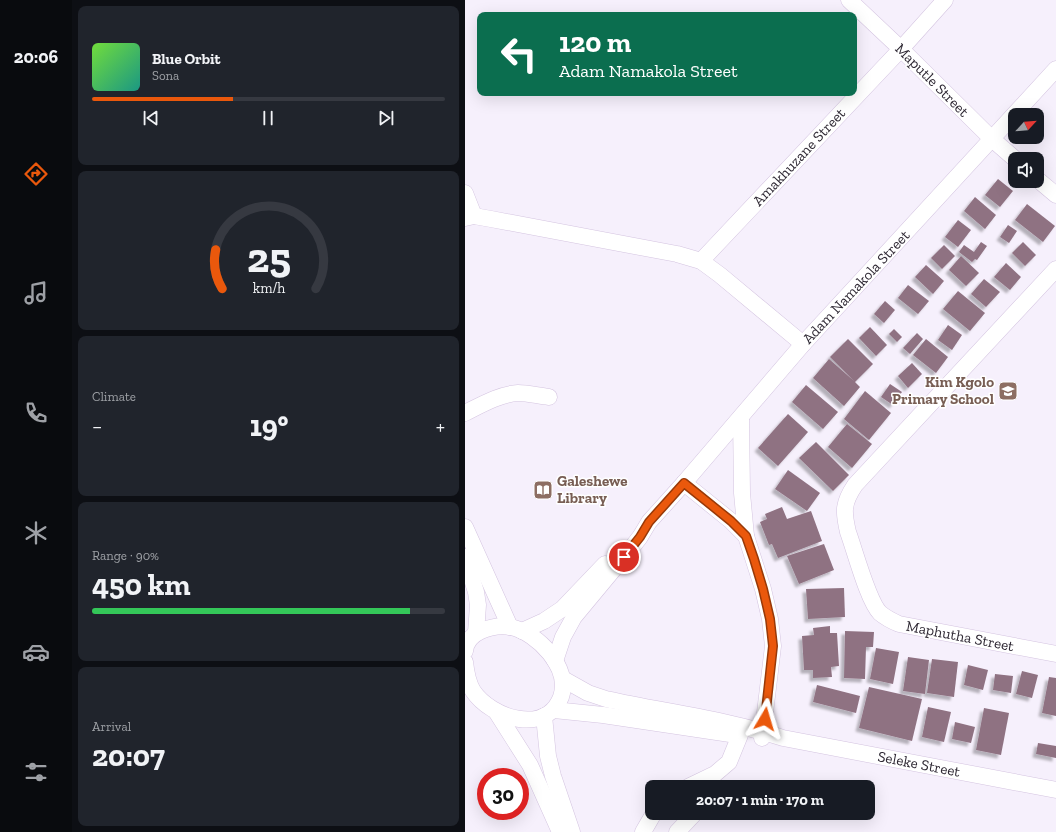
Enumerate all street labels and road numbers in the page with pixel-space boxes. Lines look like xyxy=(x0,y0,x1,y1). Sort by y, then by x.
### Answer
street label: Maputle Street xyxy=(892,40,973,121)
street label: Amakhuzane Street xyxy=(749,104,849,210)
street label: Adam Namakola Street xyxy=(799,226,914,348)
street label: Maphutha Street xyxy=(905,617,1016,655)
street label: Seleke Street xyxy=(876,747,962,781)

